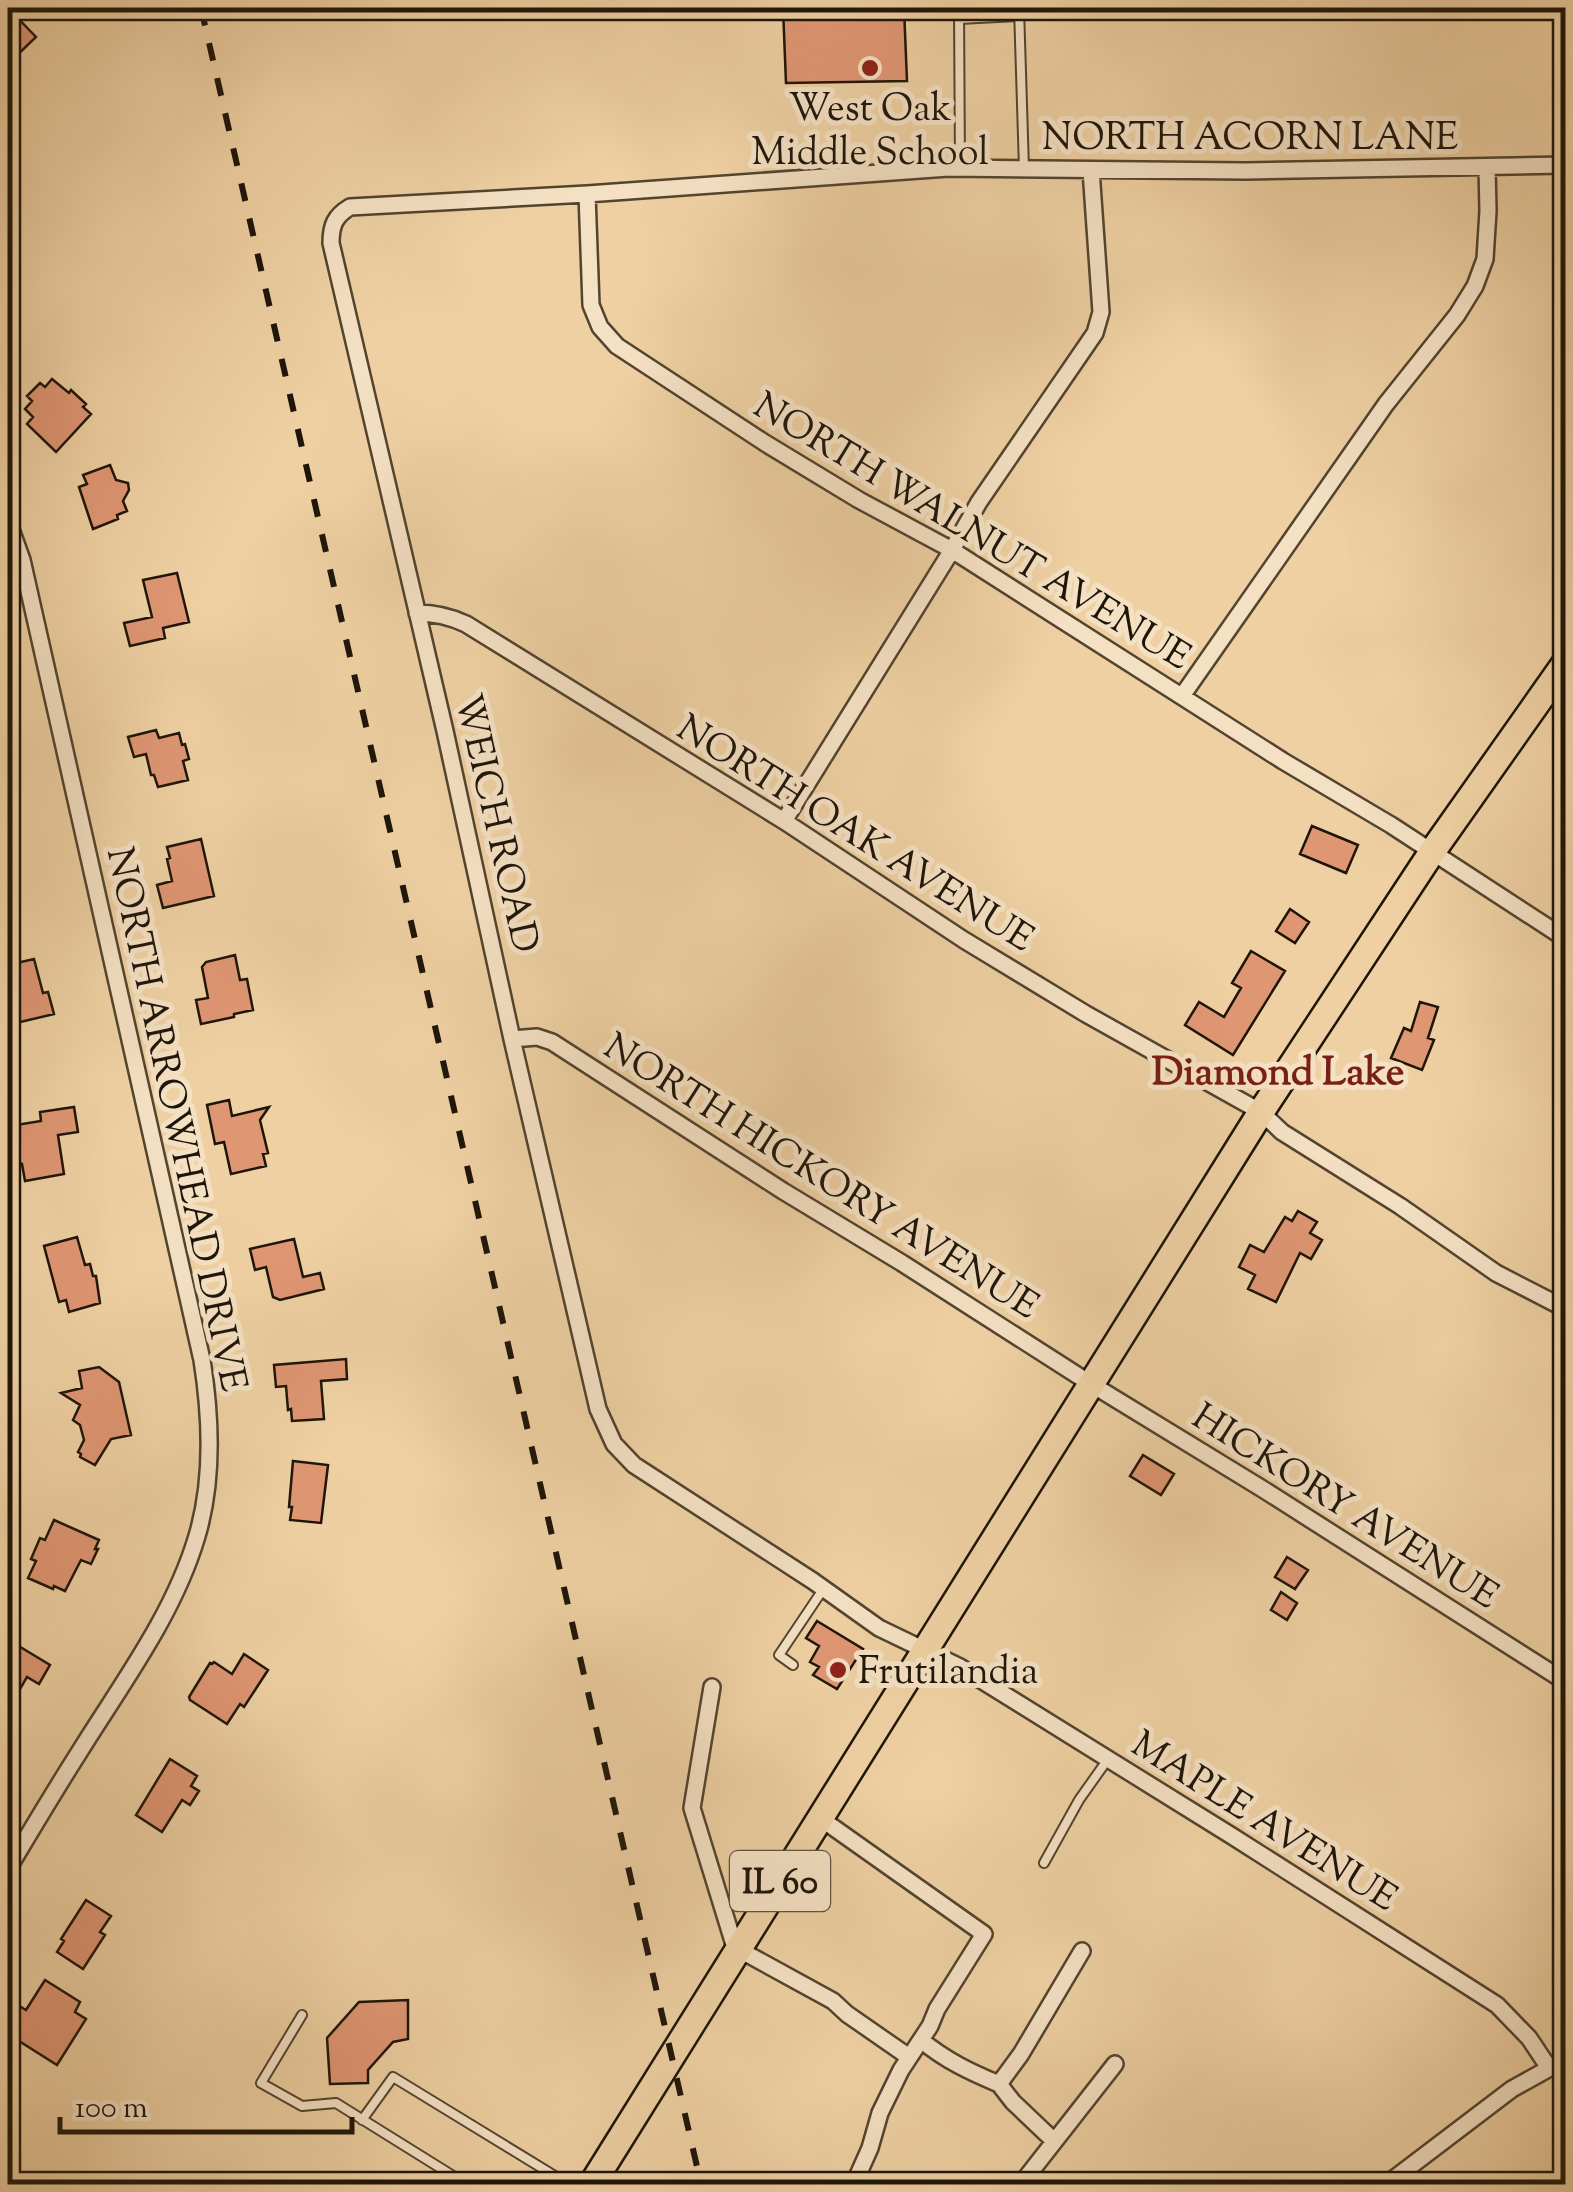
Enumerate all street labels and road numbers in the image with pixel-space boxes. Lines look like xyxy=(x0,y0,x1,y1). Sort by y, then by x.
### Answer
street label: NORTH ACORN LANE xyxy=(1042,113,1458,167)
street label: NORTH WALNUT AVENUE xyxy=(742,381,1200,686)
street label: WEICH ROAD xyxy=(438,689,550,959)
street label: NORTH OAK AVENUE xyxy=(665,703,1043,967)
street label: NORTH ARROWHEAD DRIVE xyxy=(90,843,258,1397)
street label: NORTH HICKORY AVENUE xyxy=(592,1022,1048,1335)
street label: HICKORY AVENUE xyxy=(1180,1392,1508,1625)
street label: MAPLE AVENUE xyxy=(1119,1720,1406,1927)
road number: IL 60 xyxy=(730,1851,830,1911)

